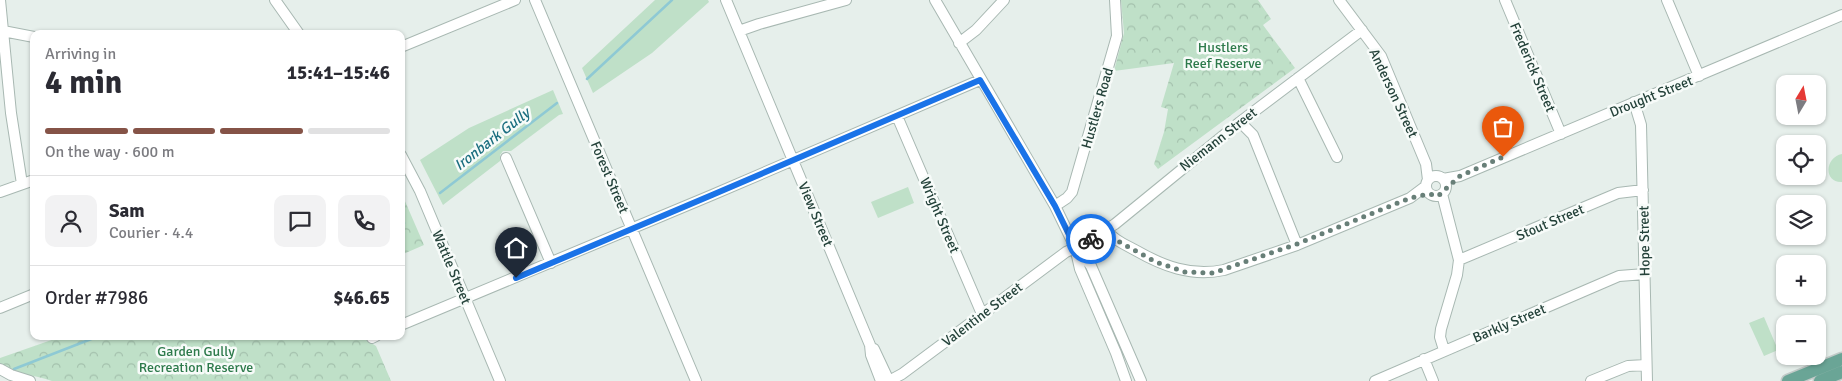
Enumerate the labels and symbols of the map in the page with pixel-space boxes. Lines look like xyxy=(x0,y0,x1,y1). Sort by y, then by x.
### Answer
street label: Frederick Street xyxy=(1506,20,1559,115)
park label: Hustlers Reef Reserve xyxy=(1184,39,1262,72)
street label: Anderson Street xyxy=(1365,46,1422,141)
street label: Hustlers Road xyxy=(1078,66,1117,151)
street label: Drought Street xyxy=(1607,72,1695,121)
north arrow xyxy=(1776,75,1826,125)
water label: Ironbark Gully xyxy=(451,103,535,174)
street label: Niemann Street xyxy=(1176,104,1260,175)
pin xyxy=(1482,106,1524,157)
street label: Forest Street xyxy=(587,139,632,216)
street label: Wright Street xyxy=(916,175,963,256)
street label: View Street xyxy=(794,179,837,249)
street label: Stout Street xyxy=(1514,201,1587,244)
street label: Hope Street xyxy=(1635,205,1654,276)
courier xyxy=(1066,214,1116,264)
pin xyxy=(495,227,537,278)
street label: Wattle Street xyxy=(428,228,475,307)
street label: Valentine Street xyxy=(939,279,1026,350)
street label: Barkly Street xyxy=(1470,300,1548,346)
park label: Garden Gully Recreation Reserve xyxy=(139,343,253,376)

